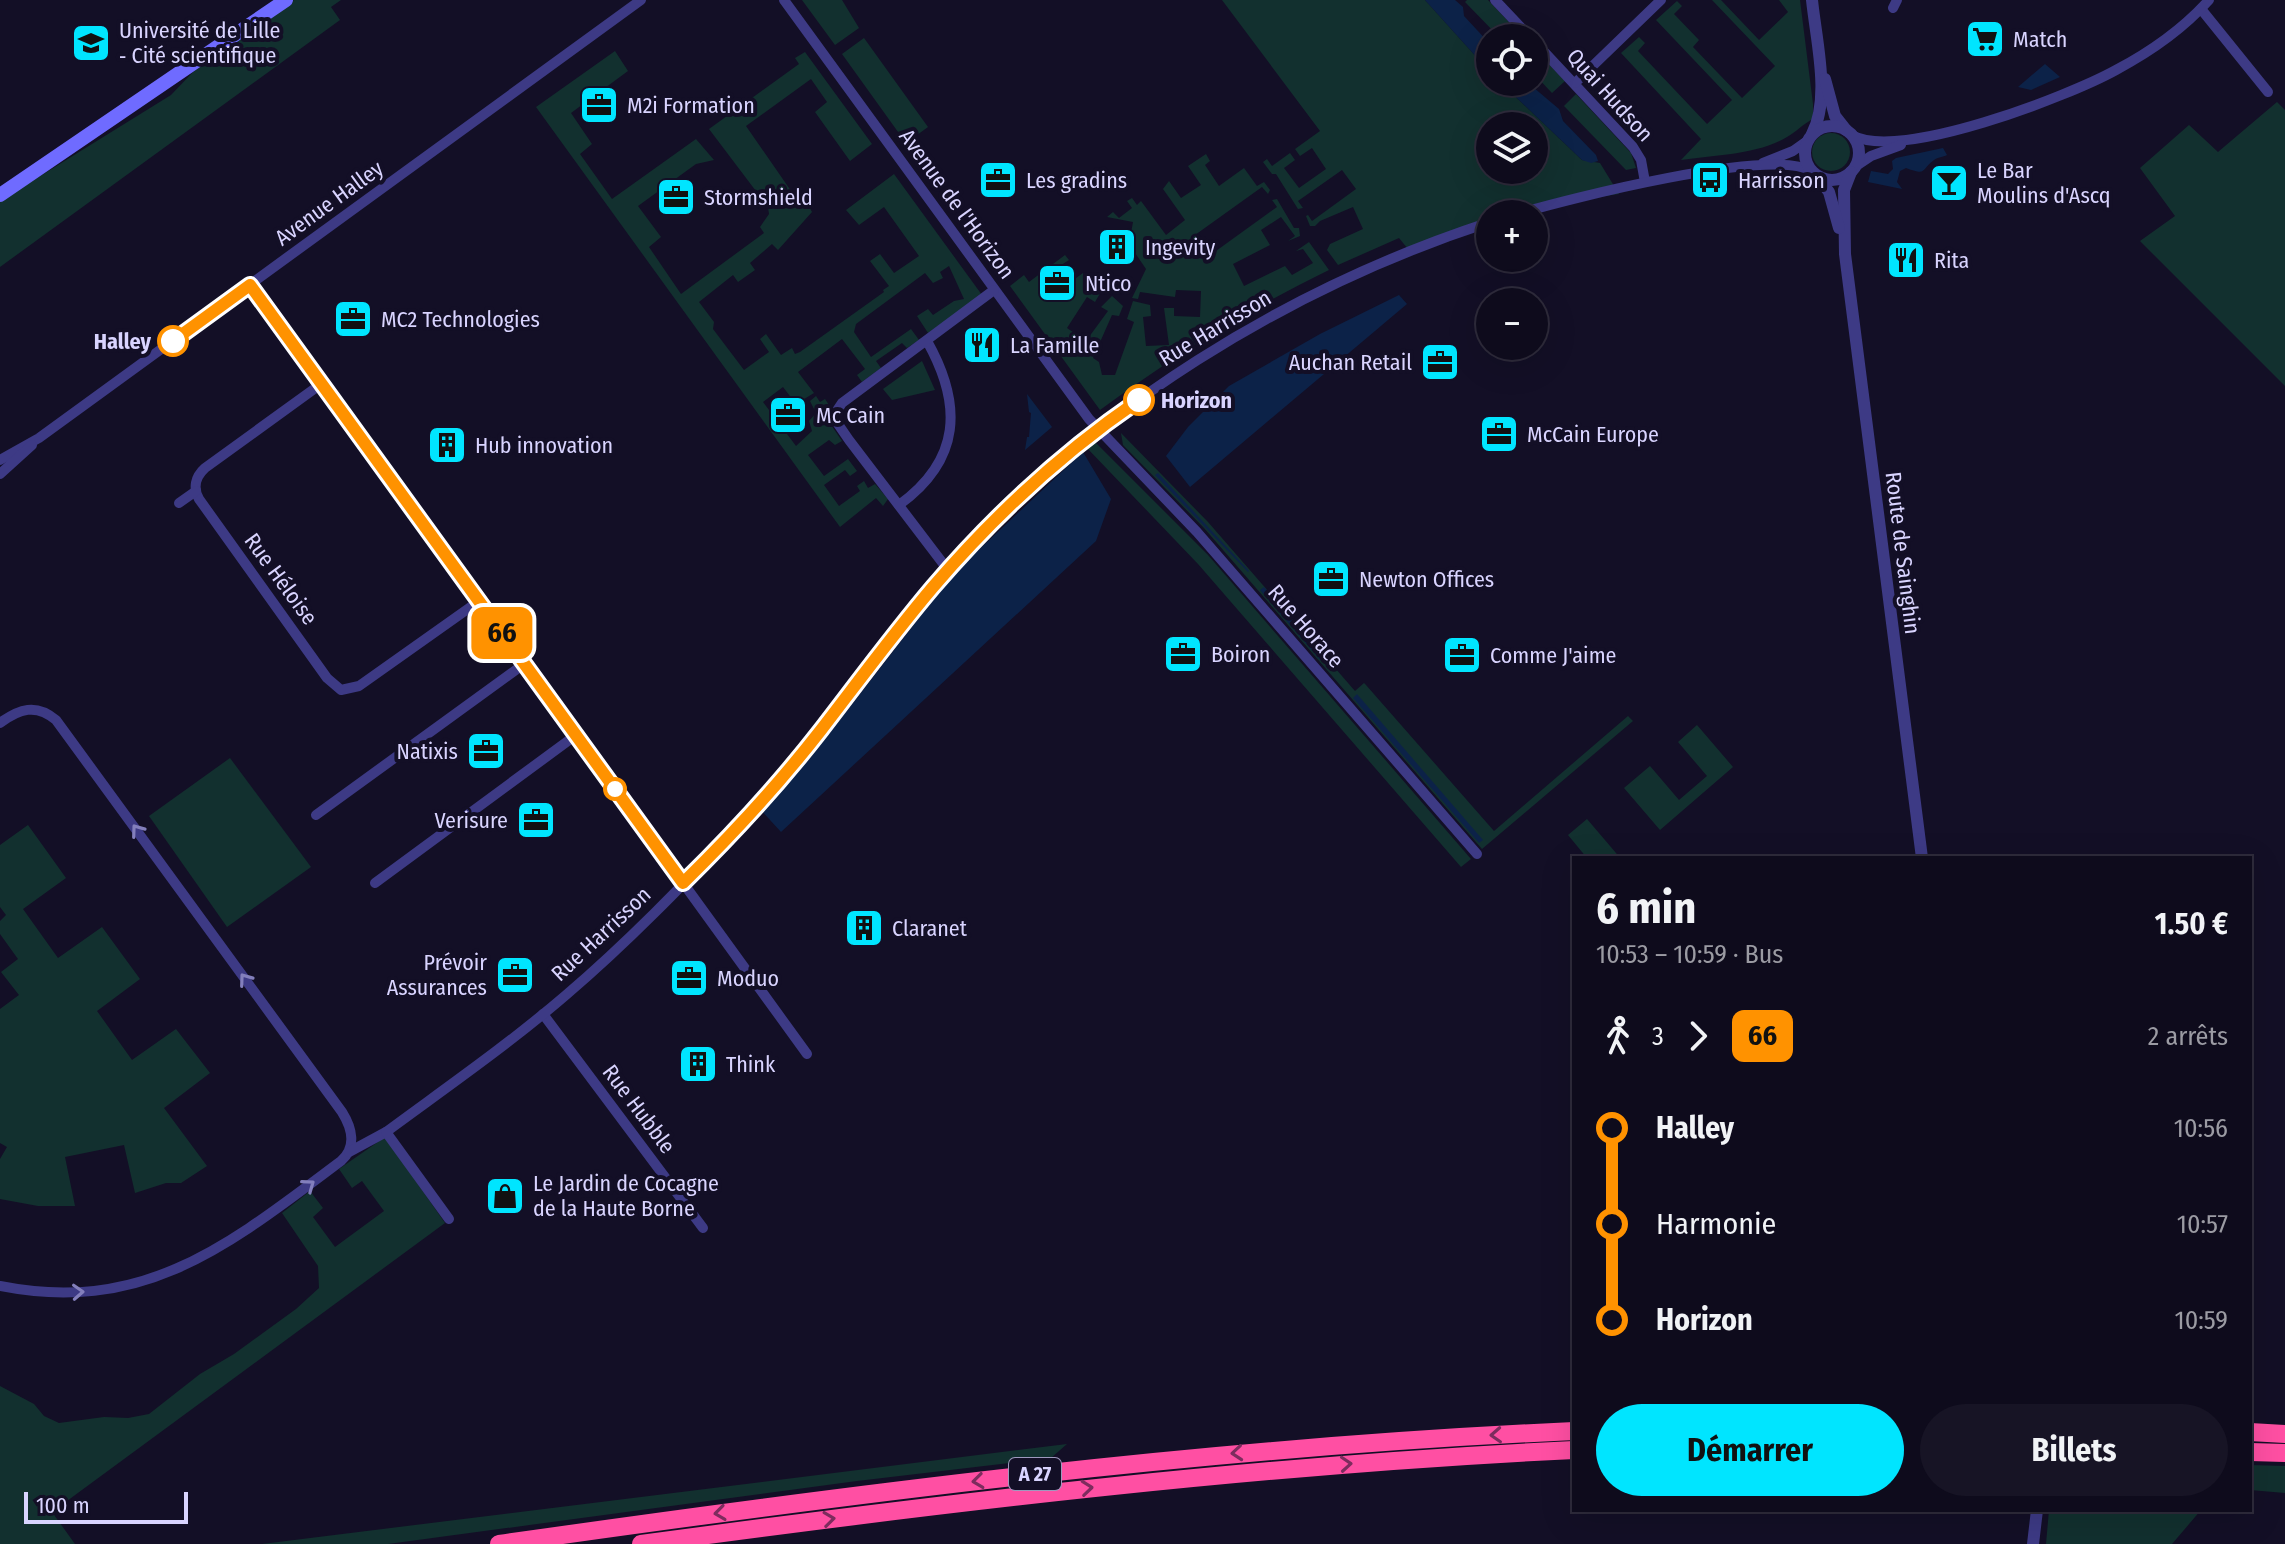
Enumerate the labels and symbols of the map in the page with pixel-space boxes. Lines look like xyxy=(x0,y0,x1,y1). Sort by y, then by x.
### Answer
place label: Université de Lille ‐ Cité scientifique xyxy=(119,17,280,69)
supermarket icon: Match xyxy=(1964,18,2006,60)
school or university icon: Université de Lille ‐ Cité scientifique xyxy=(70,22,112,64)
place label: Match xyxy=(2013,26,2067,53)
street label: Quai Hudson xyxy=(1561,43,1659,147)
office icon: M2i Formation xyxy=(578,84,620,126)
place label: M2i Formation xyxy=(627,92,755,119)
street label: Avenue de l'Horizon xyxy=(894,124,1020,284)
street label: Avenue Halley xyxy=(270,155,389,251)
place label: Le Bar Moulins d'Ascq xyxy=(1977,157,2111,209)
office icon: Les gradins xyxy=(977,159,1019,201)
bus stop icon: Harrisson xyxy=(1689,159,1731,201)
bar icon: Le Bar Moulins d'Ascq xyxy=(1928,162,1970,204)
place label: Les gradins xyxy=(1026,167,1127,194)
place label: Harrisson xyxy=(1738,167,1825,194)
office icon: Stormshield xyxy=(655,176,697,218)
place label: Stormshield xyxy=(704,184,813,211)
building icon: Ingevity xyxy=(1096,226,1138,268)
place label: Ingevity xyxy=(1145,234,1216,261)
restaurant icon: Rita xyxy=(1885,239,1927,281)
place label: Rita xyxy=(1934,247,1969,274)
office icon: Ntico xyxy=(1036,262,1078,304)
place label: Ntico xyxy=(1085,270,1132,297)
street label: Rue Harrisson xyxy=(1154,284,1276,372)
office icon: MC2 Technologies xyxy=(332,298,374,340)
place label: MC2 Technologies xyxy=(381,306,540,333)
restaurant icon: La Famille xyxy=(961,324,1003,366)
marker: Halley xyxy=(158,326,188,356)
place label: Halley xyxy=(94,328,152,355)
place label: La Famille xyxy=(1010,332,1099,359)
office icon: Auchan Retail xyxy=(1419,341,1461,383)
place label: Auchan Retail xyxy=(1289,349,1412,376)
marker: Horizon xyxy=(1124,385,1154,415)
place label: Horizon xyxy=(1161,387,1232,414)
office icon: Mc Cain xyxy=(767,394,809,436)
place label: Mc Cain xyxy=(816,402,885,429)
office icon: McCain Europe xyxy=(1478,413,1520,455)
place label: McCain Europe xyxy=(1527,421,1659,448)
building icon: Hub innovation xyxy=(426,424,468,466)
place label: Hub innovation xyxy=(475,432,613,459)
street label: Route de Sainghin xyxy=(1880,470,1926,636)
street label: Rue Héloise xyxy=(239,528,323,630)
office icon: Newton Offices xyxy=(1310,558,1352,600)
place label: Newton Offices xyxy=(1359,566,1494,593)
street label: Rue Horace xyxy=(1262,579,1350,673)
line badge: 66 xyxy=(466,607,538,659)
office icon: Boiron xyxy=(1162,633,1204,675)
office icon: Comme J'aime xyxy=(1441,634,1483,676)
place label: Boiron xyxy=(1211,641,1270,668)
place label: Comme J'aime xyxy=(1490,642,1616,669)
office icon: Natixis xyxy=(465,730,507,772)
place label: Natixis xyxy=(397,738,458,765)
unlabelled marker xyxy=(604,778,626,800)
office icon: Verisure xyxy=(515,799,557,841)
place label: Verisure xyxy=(434,807,508,834)
one-way arrow xyxy=(132,824,146,839)
street label: Rue Harrisson xyxy=(546,881,656,987)
building icon: Claranet xyxy=(843,907,885,949)
place label: Claranet xyxy=(892,915,968,942)
place label: Prévoir Assurances xyxy=(387,949,487,1001)
office icon: Prévoir Assurances xyxy=(494,954,536,996)
office icon: Moduo xyxy=(668,957,710,999)
place label: Moduo xyxy=(717,965,779,992)
one-way arrow xyxy=(240,973,254,987)
building icon: Think xyxy=(677,1043,719,1085)
place label: Think xyxy=(726,1051,776,1078)
street label: Rue Hubble xyxy=(597,1059,681,1159)
place label: Le Jardin de Cocagne de la Haute Borne xyxy=(533,1170,719,1222)
shop icon: Le Jardin de Cocagne de la Haute Borne xyxy=(484,1175,526,1217)
one-way arrow xyxy=(300,1180,314,1195)
one-way arrow xyxy=(72,1284,85,1301)
one-way arrow xyxy=(1489,1426,1502,1443)
one-way arrow xyxy=(1230,1445,1243,1462)
one-way arrow xyxy=(1340,1456,1353,1473)
road number: A 27 xyxy=(1009,1458,1061,1490)
one-way arrow xyxy=(971,1472,984,1489)
one-way arrow xyxy=(1081,1480,1094,1497)
scale bar xyxy=(24,1488,188,1524)
one-way arrow xyxy=(713,1504,727,1521)
one-way arrow xyxy=(822,1511,836,1528)

